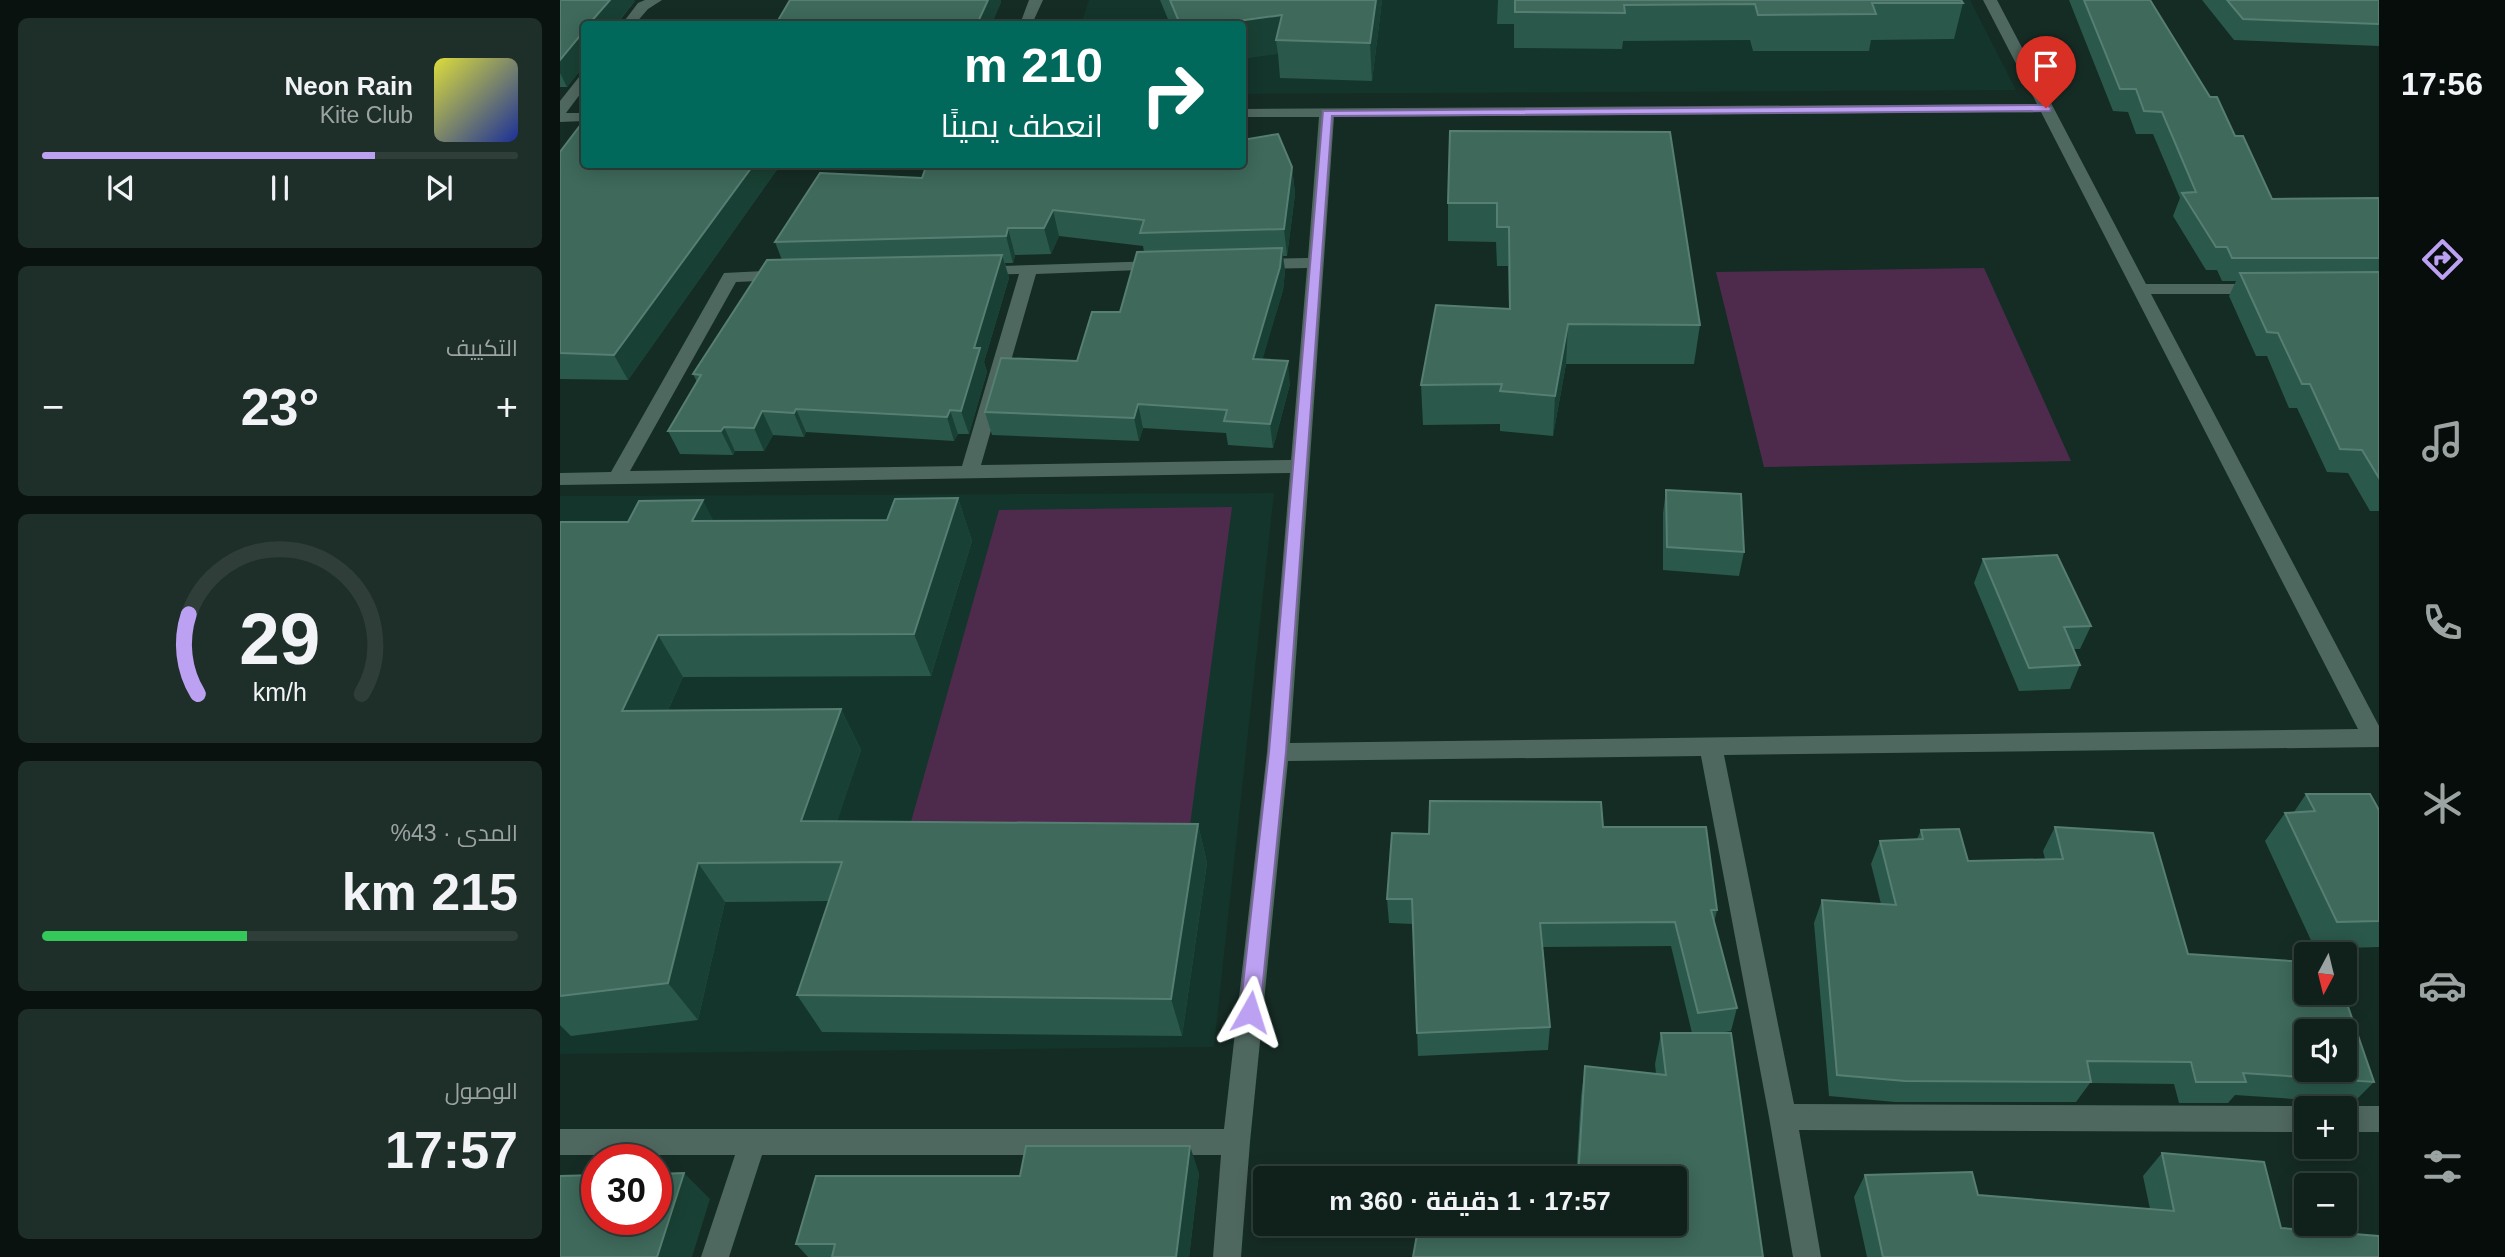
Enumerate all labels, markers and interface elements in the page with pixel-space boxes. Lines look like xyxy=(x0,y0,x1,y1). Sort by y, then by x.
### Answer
pin xyxy=(2016,36,2076,108)
text: 210 m xyxy=(964,38,1103,92)
icon: arrive xyxy=(2027,47,2065,85)
icon: right xyxy=(1127,49,1218,140)
text: 17:56 xyxy=(2401,66,2483,102)
text: Neon Rain xyxy=(284,71,413,101)
text: Kite Club xyxy=(320,102,413,128)
text: انعطف يمينًا xyxy=(940,108,1103,144)
icon: previous xyxy=(102,169,140,207)
icon: pause xyxy=(261,169,299,207)
icon: next xyxy=(420,169,458,207)
icon: directions xyxy=(2418,235,2467,284)
text: التكييف xyxy=(446,335,518,361)
text: 23° xyxy=(241,378,319,436)
text: − xyxy=(42,386,64,428)
text: + xyxy=(496,386,518,428)
icon: music xyxy=(2418,417,2467,466)
icon: phone xyxy=(2418,598,2467,647)
text: 29 xyxy=(240,599,320,680)
text: km/h xyxy=(253,678,307,706)
icon: climate xyxy=(2418,779,2467,828)
text: المدى · 43% xyxy=(391,820,518,846)
text: 215 km xyxy=(342,863,518,921)
north arrow xyxy=(2294,942,2357,1004)
map controls xyxy=(2294,942,2357,1236)
icon: car xyxy=(2418,961,2467,1010)
position arrow xyxy=(1213,975,1287,1049)
button: sound xyxy=(2294,1019,2357,1082)
text: الوصول xyxy=(445,1078,518,1104)
button: + xyxy=(2294,1096,2357,1159)
text: 17:57 xyxy=(385,1121,518,1179)
icon: filters xyxy=(2418,1142,2467,1191)
speed limit sign: 30 xyxy=(581,1144,672,1235)
button: − xyxy=(2294,1173,2357,1236)
text: 17:57 · 1 دقيقة · 360 m xyxy=(1329,1186,1611,1216)

